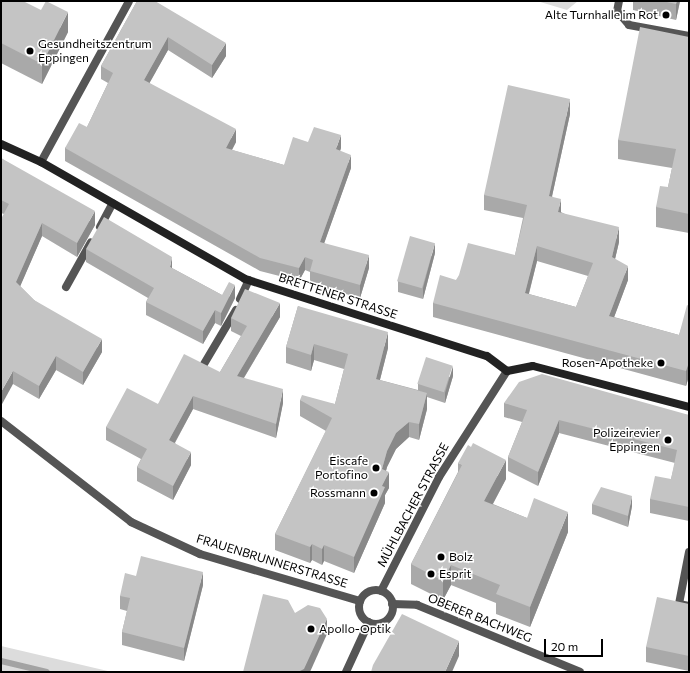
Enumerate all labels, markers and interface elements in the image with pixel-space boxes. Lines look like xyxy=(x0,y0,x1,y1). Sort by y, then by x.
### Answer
place label: Alte Turnhalle im Rot xyxy=(545,8,658,22)
marker: Alte Turnhalle im Rot xyxy=(661,10,671,20)
place label: Gesundheitszentrum Eppingen xyxy=(38,37,152,65)
marker: Gesundheitszentrum Eppingen xyxy=(25,46,35,56)
street label: BRETTENER STRASSE xyxy=(277,270,399,322)
place label: Rosen-Apotheke xyxy=(562,356,653,370)
marker: Rosen-Apotheke xyxy=(656,358,666,368)
place label: Polizeirevier Eppingen xyxy=(593,426,660,454)
marker: Polizeirevier Eppingen xyxy=(663,435,673,445)
street label: MÜHLBACHER STRASSE xyxy=(374,441,452,569)
place label: Eiscafe Portofino xyxy=(315,454,368,482)
marker: Eiscafe Portofino xyxy=(371,463,381,473)
place label: Rossmann xyxy=(310,486,366,500)
marker: Rossmann xyxy=(369,488,379,498)
street label: FRAUENBRUNNERSTRASSE xyxy=(195,531,349,591)
place label: Bolz xyxy=(449,550,473,564)
marker: Bolz xyxy=(436,552,446,562)
place label: Esprit xyxy=(439,567,471,581)
marker: Esprit xyxy=(426,569,436,579)
street label: OBERER BACHWEG xyxy=(426,591,534,645)
place label: Apollo-Optik xyxy=(319,622,391,636)
marker: Apollo-Optik xyxy=(306,624,316,634)
scale bar xyxy=(546,631,605,657)
text: 20 m xyxy=(551,639,578,653)

